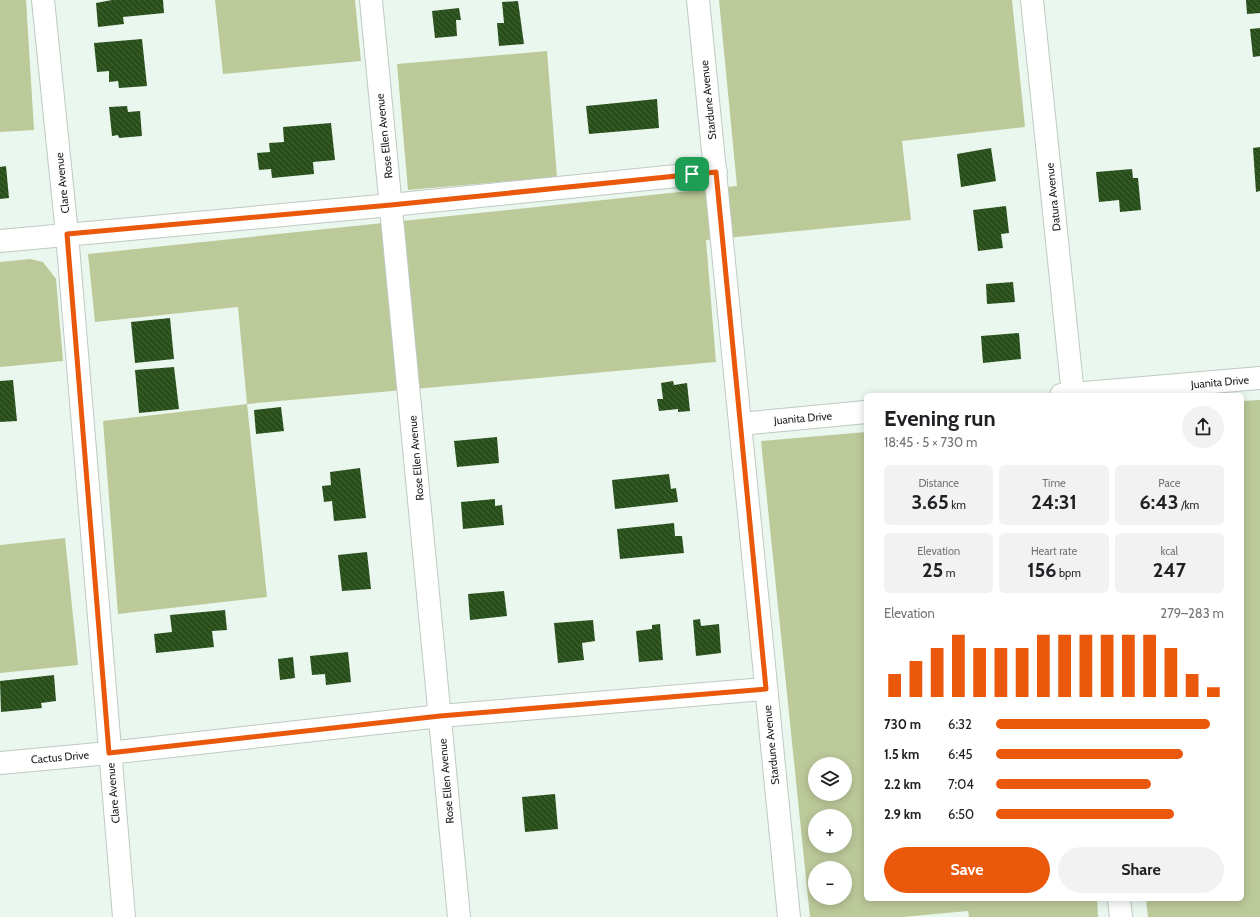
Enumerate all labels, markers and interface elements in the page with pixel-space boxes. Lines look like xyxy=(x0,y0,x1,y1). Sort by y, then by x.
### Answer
street label: Stardune Avenue xyxy=(697,59,719,140)
street label: Rose Ellen Avenue xyxy=(373,92,395,179)
street label: Clare Avenue xyxy=(52,152,72,214)
pin xyxy=(675,157,709,191)
street label: Datura Avenue xyxy=(1042,162,1064,232)
icon: arrive xyxy=(681,163,703,185)
street label: Juanita Drive xyxy=(1189,372,1250,392)
text: Evening run xyxy=(884,405,996,432)
button: share xyxy=(1182,406,1224,448)
street label: Juanita Drive xyxy=(772,408,833,428)
street label: Rose Ellen Avenue xyxy=(405,414,427,501)
text: 18:45 · 5 × 730 m xyxy=(884,434,977,450)
text: Distance xyxy=(918,476,959,490)
text: Time xyxy=(1042,476,1066,490)
text: Pace xyxy=(1158,476,1180,490)
text: 3.65 xyxy=(912,490,949,514)
text: 24:31 xyxy=(1031,490,1077,514)
text: 6:43 xyxy=(1140,490,1178,514)
text: km xyxy=(949,498,966,512)
text: /km xyxy=(1178,498,1199,512)
text: Elevation xyxy=(917,544,960,558)
text: Heart rate xyxy=(1031,544,1077,558)
text: kcal xyxy=(1161,544,1178,558)
text: 25 xyxy=(922,558,943,582)
text: 156 xyxy=(1027,558,1057,582)
text: 247 xyxy=(1153,558,1186,582)
text: m xyxy=(943,566,955,580)
text: bpm xyxy=(1057,566,1081,580)
text: Elevation xyxy=(884,605,935,621)
text: 279–283 m xyxy=(1160,605,1224,621)
street label: Stardune Avenue xyxy=(760,704,782,785)
text: 730 m xyxy=(884,716,921,732)
text: 6:32 xyxy=(948,716,972,732)
street label: Rose Ellen Avenue xyxy=(435,737,457,824)
text: 1.5 km xyxy=(884,746,919,762)
text: 6:45 xyxy=(948,746,973,762)
street label: Cactus Drive xyxy=(30,747,90,767)
map controls xyxy=(808,757,852,905)
button: layers xyxy=(808,757,852,801)
street label: Clare Avenue xyxy=(103,762,123,824)
text: 2.2 km xyxy=(884,776,921,792)
text: 7:04 xyxy=(948,776,974,792)
text: 2.9 km xyxy=(884,806,921,822)
text: 6:50 xyxy=(948,806,974,822)
button: + xyxy=(808,809,852,853)
button: Save xyxy=(884,847,1050,893)
button: Share xyxy=(1058,847,1224,893)
button: − xyxy=(808,861,852,905)

